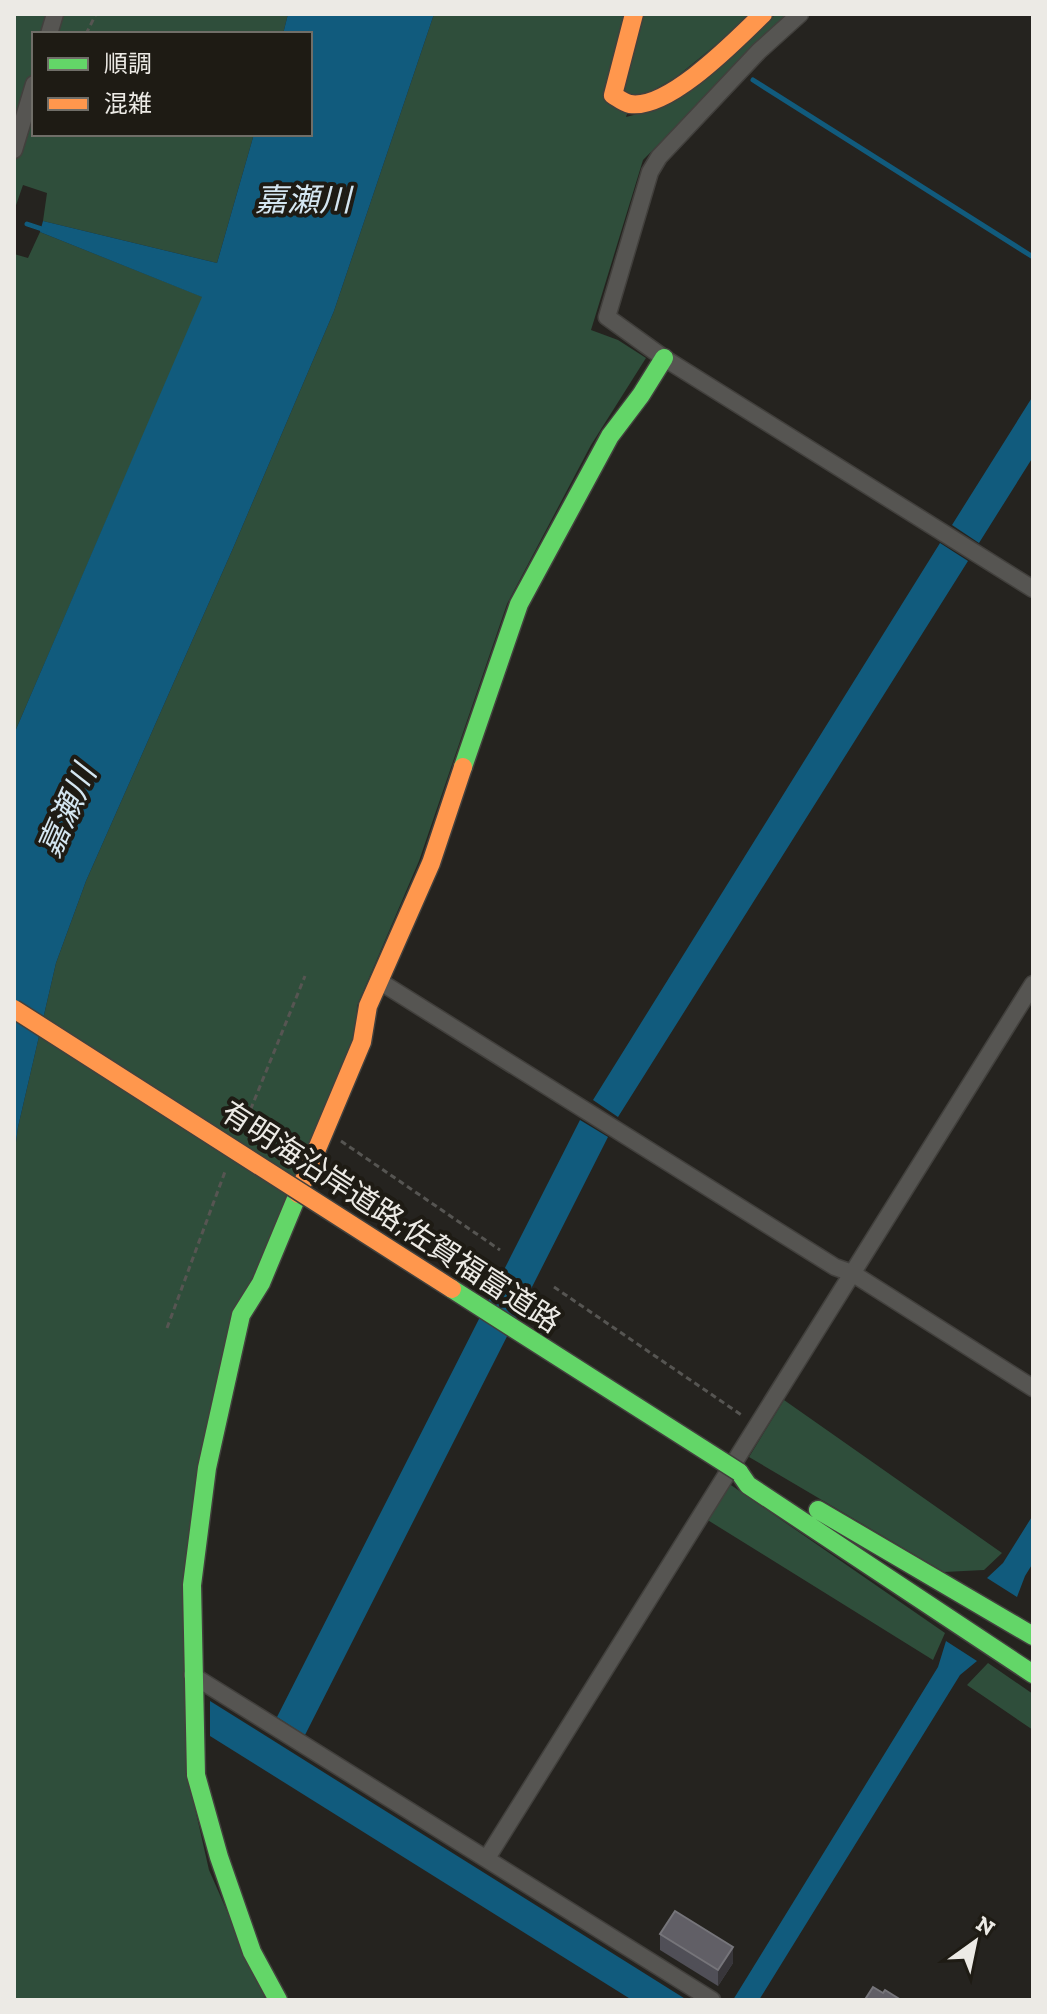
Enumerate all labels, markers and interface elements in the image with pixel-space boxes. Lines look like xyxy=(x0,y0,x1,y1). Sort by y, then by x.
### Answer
legend xyxy=(32,32,312,136)
text: 順調 xyxy=(104,49,152,78)
text: 混雑 xyxy=(104,89,152,118)
water label: 嘉瀬川 xyxy=(255,181,354,219)
water label: 嘉瀬川 xyxy=(30,757,105,863)
street label: 有明海沿岸道路;佐賀福富道路 xyxy=(215,1094,567,1340)
north arrow xyxy=(935,1902,1015,1982)
text: N xyxy=(971,1910,1000,1942)

